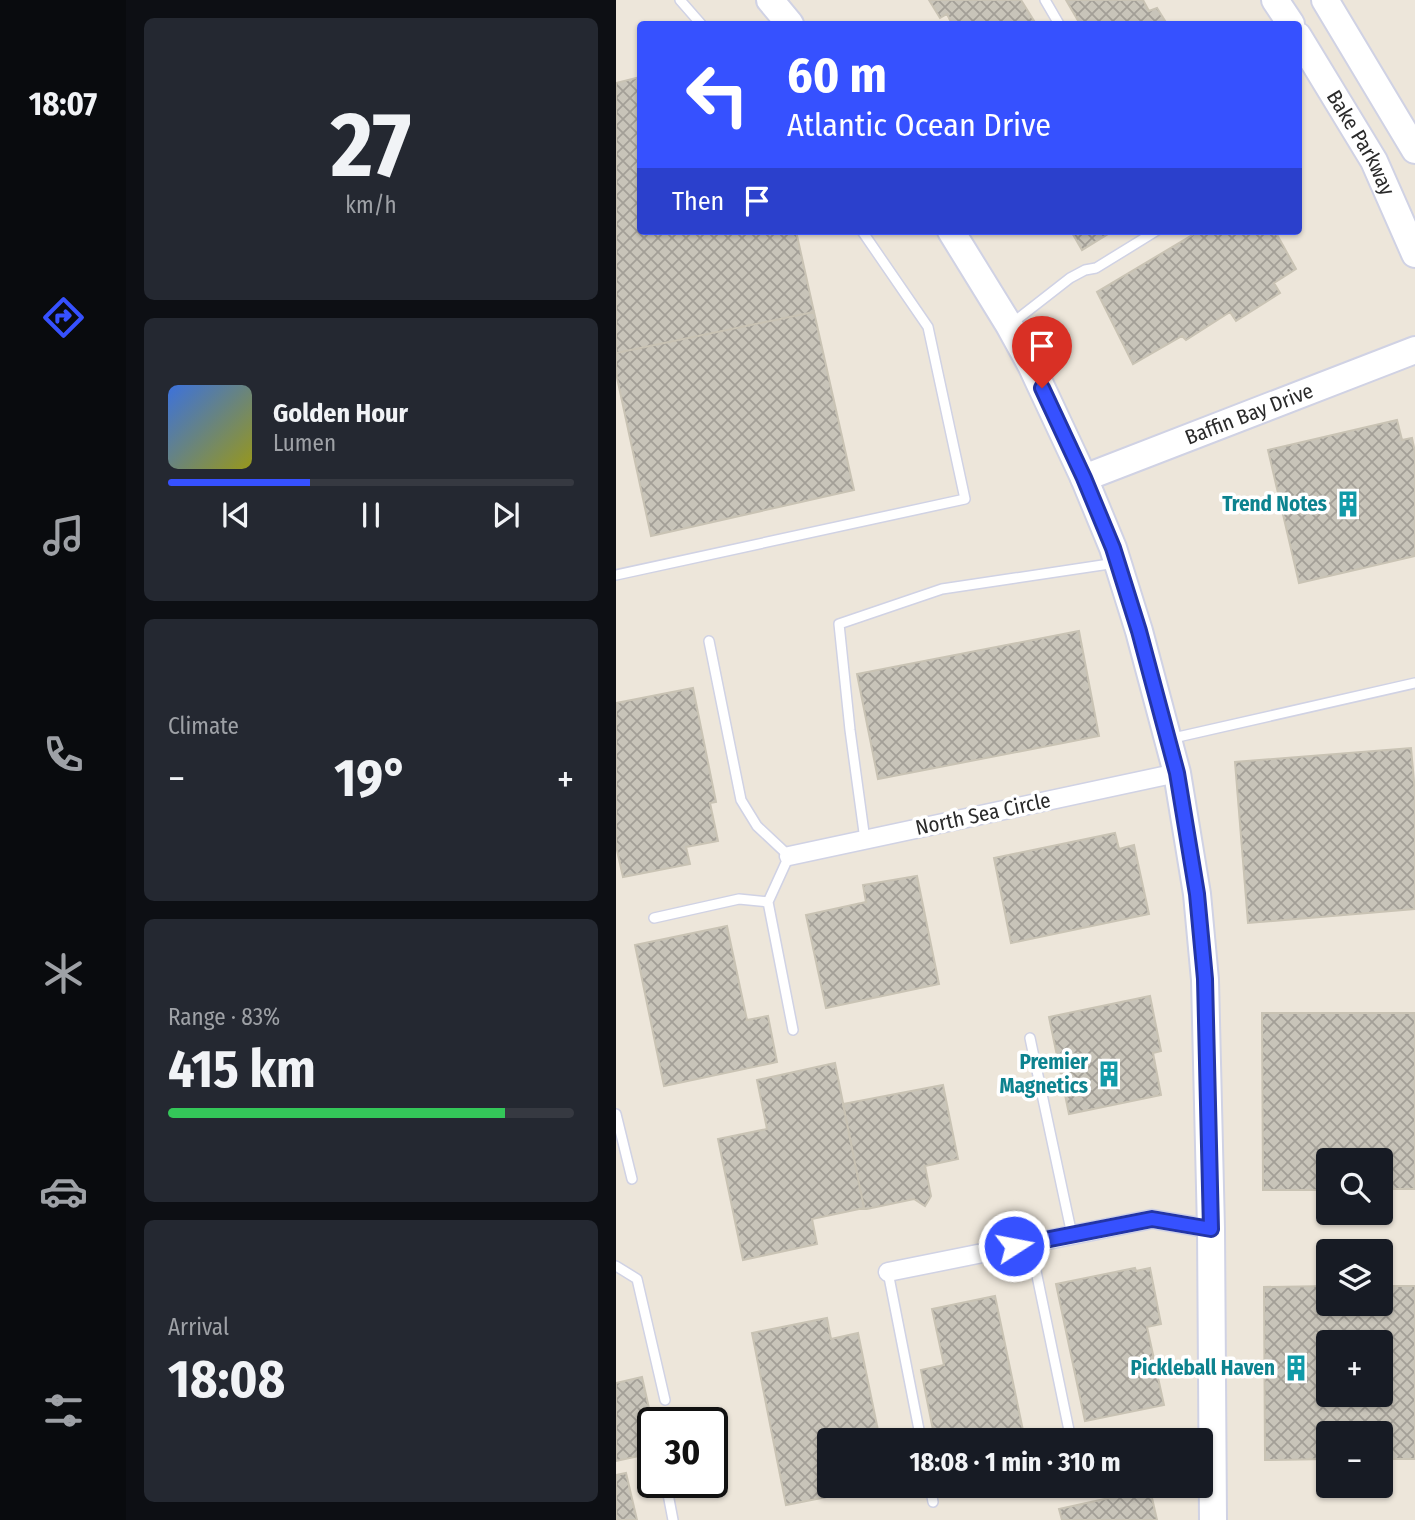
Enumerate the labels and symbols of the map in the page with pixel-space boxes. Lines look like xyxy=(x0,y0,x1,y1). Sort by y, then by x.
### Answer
street label: Bake Parkway xyxy=(1321,85,1401,200)
pin xyxy=(1012,316,1072,388)
street label: Baffin Bay Drive xyxy=(1181,378,1317,451)
building icon: Trend Notes xyxy=(1333,489,1363,519)
place label: Trend Notes xyxy=(1222,491,1327,517)
street label: North Sea Circle xyxy=(913,787,1053,841)
place label: Premier Magnetics xyxy=(999,1049,1088,1099)
building icon: Premier Magnetics xyxy=(1094,1059,1124,1089)
position arrow xyxy=(977,1209,1051,1283)
building icon: Pickleball Haven xyxy=(1281,1353,1311,1383)
place label: Pickleball Haven xyxy=(1131,1355,1275,1381)
speed limit sign: 30 xyxy=(637,1407,728,1498)

